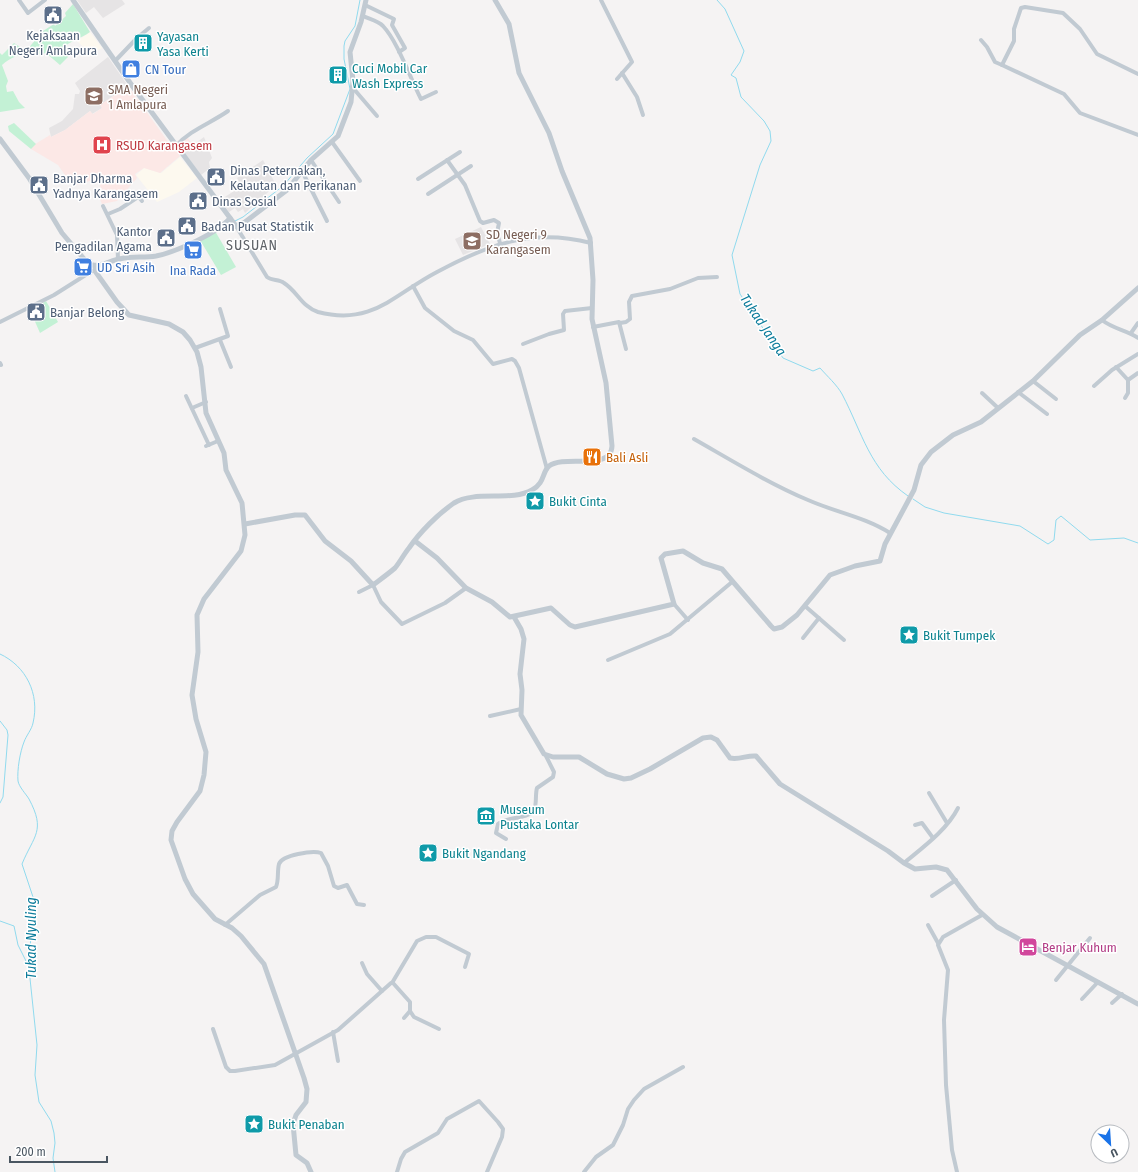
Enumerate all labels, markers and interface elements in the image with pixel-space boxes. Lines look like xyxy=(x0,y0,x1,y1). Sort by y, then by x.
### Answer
public building icon: Kejaksaan Negeri Amlapura xyxy=(42,4,64,26)
place label: Kejaksaan Negeri Amlapura xyxy=(9,28,97,58)
place label: Yayasan Yasa Kerti xyxy=(157,29,209,59)
building icon: Yayasan Yasa Kerti xyxy=(132,32,154,54)
shop icon: CN Tour xyxy=(120,58,142,80)
place label: Cuci Mobil Car Wash Express xyxy=(352,61,428,91)
place label: CN Tour xyxy=(145,62,186,77)
building icon: Cuci Mobil Car Wash Express xyxy=(327,64,349,86)
place label: SMA Negeri 1 Amlapura xyxy=(108,82,168,112)
school or university icon: SMA Negeri 1 Amlapura xyxy=(83,85,105,107)
hospital icon: RSUD Karangasem xyxy=(91,134,113,156)
place label: RSUD Karangasem xyxy=(116,138,212,153)
place label: Dinas Peternakan, Kelautan dan Perikanan xyxy=(230,163,356,193)
public building icon: Dinas Peternakan, Kelautan dan Perikanan xyxy=(205,166,227,188)
place label: Banjar Dharma Yadnya Karangasem xyxy=(53,171,158,201)
public building icon: Banjar Dharma Yadnya Karangasem xyxy=(28,174,50,196)
public building icon: Dinas Sosial xyxy=(187,190,209,212)
place label: Dinas Sosial xyxy=(212,194,277,209)
public building icon: Badan Pusat Statistik xyxy=(176,215,198,237)
place label: Badan Pusat Statistik xyxy=(201,219,315,234)
place label: Kantor Pengadilan Agama xyxy=(55,224,152,254)
public building icon: Kantor Pengadilan Agama xyxy=(155,227,177,249)
place label: SD Negeri 9 Karangasem xyxy=(486,227,551,257)
school or university icon: SD Negeri 9 Karangasem xyxy=(461,230,483,252)
district label: SUSUAN xyxy=(226,237,278,254)
supermarket icon: Ina Rada xyxy=(182,239,204,261)
supermarket icon: UD Sri Asih xyxy=(72,256,94,278)
place label: UD Sri Asih xyxy=(97,260,155,275)
place label: Ina Rada xyxy=(170,263,216,278)
water label: Tukad Janga xyxy=(736,291,790,359)
public building icon: Banjar Belong xyxy=(25,301,47,323)
place label: Banjar Belong xyxy=(50,305,125,320)
restaurant icon: Bali Asli xyxy=(581,446,603,468)
place label: Bali Asli xyxy=(606,450,648,465)
place icon: Bukit Cinta xyxy=(524,490,546,512)
place label: Bukit Cinta xyxy=(549,494,607,509)
place icon: Bukit Tumpek xyxy=(898,624,920,646)
place label: Bukit Tumpek xyxy=(923,628,996,643)
place label: Museum Pustaka Lontar xyxy=(500,802,579,832)
museum icon: Museum Pustaka Lontar xyxy=(475,805,497,827)
place icon: Bukit Ngandang xyxy=(417,842,439,864)
place label: Bukit Ngandang xyxy=(442,846,527,861)
water label: Tukad Nyuling xyxy=(23,897,40,979)
hotel icon: Benjar Kuhum xyxy=(1017,936,1039,958)
place label: Benjar Kuhum xyxy=(1042,940,1117,955)
place icon: Bukit Penaban xyxy=(243,1113,265,1135)
place label: Bukit Penaban xyxy=(268,1117,345,1132)
north arrow xyxy=(1090,1124,1130,1164)
scale bar xyxy=(10,1138,107,1164)
text: 200 m xyxy=(16,1145,46,1159)
text: U xyxy=(1108,1145,1120,1160)

